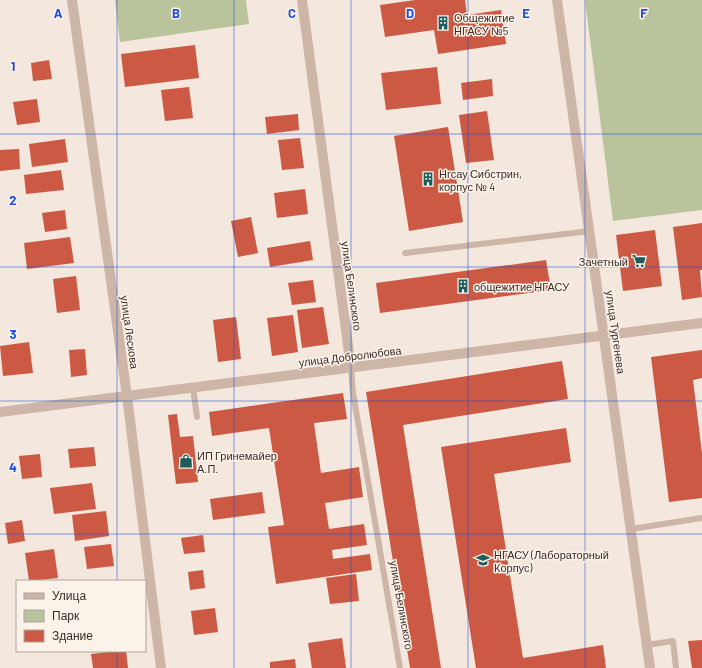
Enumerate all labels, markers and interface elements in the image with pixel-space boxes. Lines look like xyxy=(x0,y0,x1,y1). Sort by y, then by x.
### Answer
text: A xyxy=(54,5,63,21)
text: B xyxy=(172,5,180,21)
text: C xyxy=(288,5,296,21)
text: D xyxy=(406,5,414,21)
text: E xyxy=(522,5,530,21)
text: F xyxy=(640,5,648,21)
place label: Общежитие НГАСУ №5 xyxy=(454,11,515,37)
building icon: Общежитие НГАСУ №5 xyxy=(435,15,451,31)
text: 1 xyxy=(11,58,15,74)
place label: Нгсау Сибстрин, корпус № 4 xyxy=(439,167,522,193)
building icon: Нгсау Сибстрин, корпус № 4 xyxy=(420,171,436,187)
text: 2 xyxy=(9,192,17,208)
street label: улица Белинского xyxy=(339,240,365,332)
supermarket icon: Зачетный xyxy=(631,253,647,269)
place label: Зачетный xyxy=(579,255,628,268)
building icon: общежитие НГАСУ xyxy=(455,278,471,294)
place label: общежитие НГАСУ xyxy=(474,280,570,293)
street label: улица Тургенева xyxy=(604,290,628,375)
street label: улица Лескова xyxy=(118,294,142,370)
text: 3 xyxy=(9,326,17,342)
street label: улица Добролюбова xyxy=(298,343,403,369)
place label: ИП Гринемайер А.П. xyxy=(197,449,277,475)
shop icon: ИП Гринемайер А.П. xyxy=(178,453,194,469)
text: 4 xyxy=(9,459,17,475)
place label: НГАСУ (Лабораторный Корпус) xyxy=(494,548,609,574)
school or university icon: НГАСУ (Лабораторный Корпус) xyxy=(475,552,491,568)
street label: улица Белинского xyxy=(388,559,416,651)
legend xyxy=(16,580,146,652)
text: Улица xyxy=(52,588,86,603)
text: Парк xyxy=(52,608,80,623)
text: Здание xyxy=(52,628,93,643)

